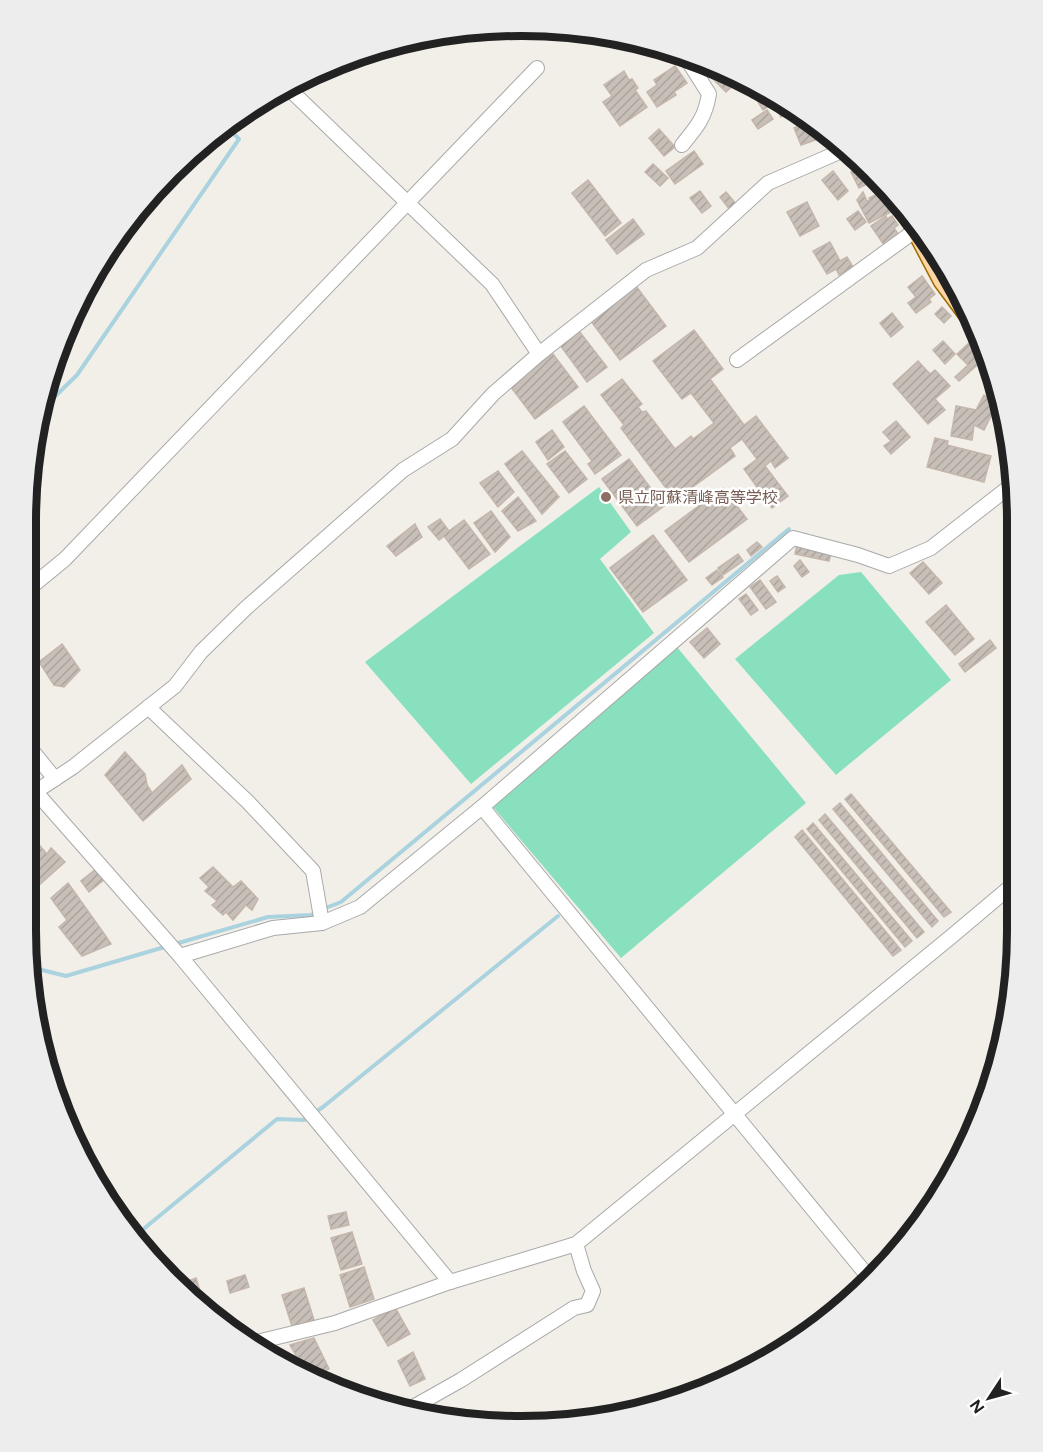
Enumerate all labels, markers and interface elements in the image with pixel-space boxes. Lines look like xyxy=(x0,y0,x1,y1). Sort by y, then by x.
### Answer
place label: 県立阿蘇清峰高等学校 xyxy=(618,488,778,507)
marker: 県立阿蘇清峰高等学校 xyxy=(599,490,613,504)
north arrow xyxy=(959,1368,1019,1428)
text: N xyxy=(966,1396,989,1417)

